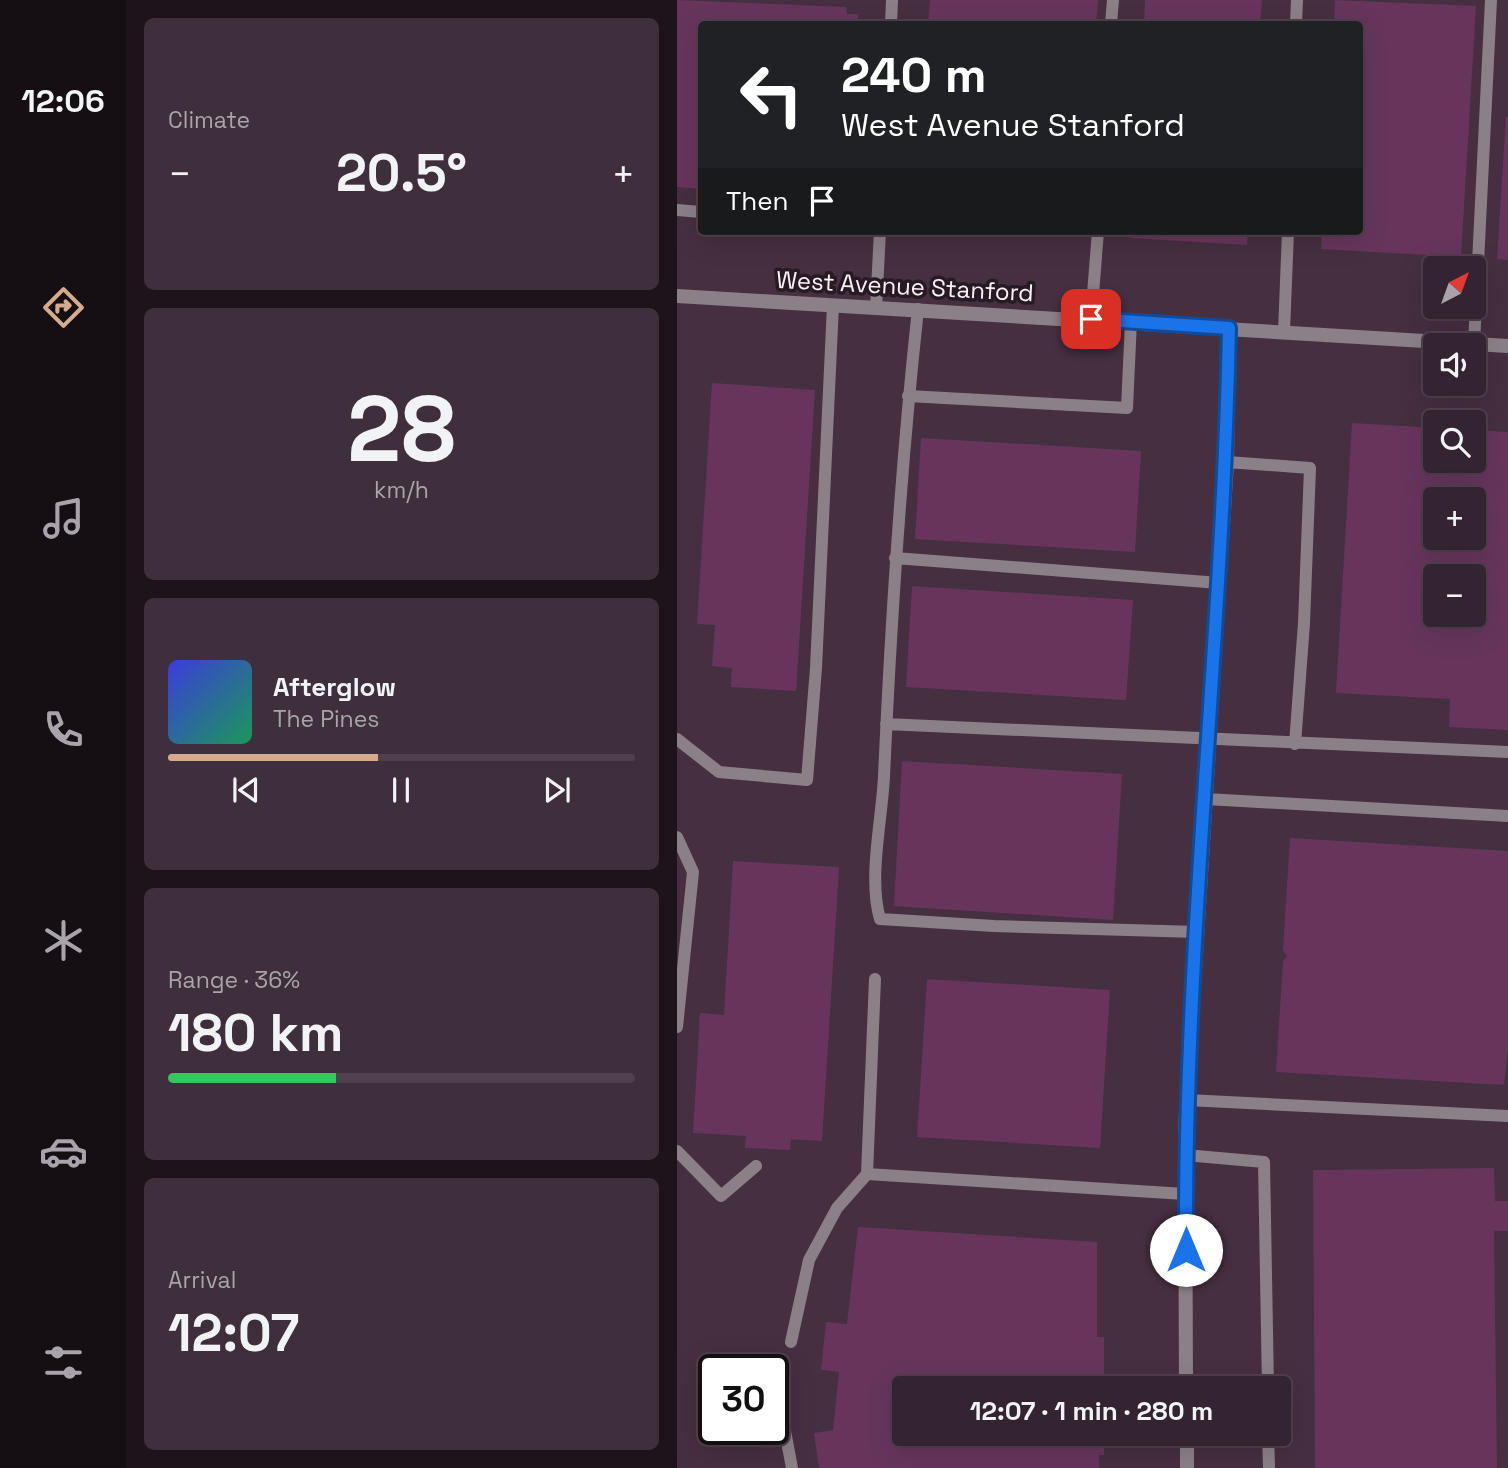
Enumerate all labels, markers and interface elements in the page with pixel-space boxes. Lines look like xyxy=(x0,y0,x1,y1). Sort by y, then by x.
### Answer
text: 240 m xyxy=(841,44,987,106)
icon: left xyxy=(726,49,817,140)
text: 12:06 xyxy=(21,81,105,121)
text: Climate xyxy=(168,105,250,135)
text: West Avenue Stanford xyxy=(841,105,1185,145)
text: 20.5° xyxy=(336,140,467,206)
text: − xyxy=(168,150,192,198)
text: + xyxy=(611,150,635,198)
icon: arrive xyxy=(803,182,841,220)
text: Then xyxy=(726,184,789,218)
north arrow xyxy=(1423,256,1485,318)
map controls xyxy=(1423,256,1486,627)
street label: West Avenue Stanford xyxy=(775,264,1035,308)
icon: directions xyxy=(39,283,88,332)
pin xyxy=(1061,289,1121,349)
icon: arrive xyxy=(1072,300,1110,338)
button: sound xyxy=(1423,333,1486,396)
text: 28 xyxy=(347,371,456,488)
button: search xyxy=(1423,410,1486,473)
text: km/h xyxy=(374,475,429,505)
button: + xyxy=(1423,487,1486,550)
icon: music xyxy=(39,494,88,543)
button: − xyxy=(1423,564,1486,627)
text: Afterglow xyxy=(273,670,396,704)
text: The Pines xyxy=(273,704,379,734)
icon: phone xyxy=(39,705,88,754)
icon: previous xyxy=(227,771,265,809)
icon: pause xyxy=(382,771,420,809)
icon: next xyxy=(538,771,576,809)
icon: climate xyxy=(39,916,88,965)
text: Range · 36% xyxy=(168,965,300,995)
text: 180 km xyxy=(168,1000,343,1066)
icon: car xyxy=(39,1127,88,1176)
position arrow xyxy=(1149,1213,1223,1287)
text: Arrival xyxy=(168,1265,236,1295)
text: 12:07 xyxy=(168,1300,299,1366)
icon: filters xyxy=(39,1338,88,1387)
speed limit sign: 30 xyxy=(698,1354,789,1445)
text: 12:07 · 1 min · 280 m xyxy=(970,1394,1213,1428)

